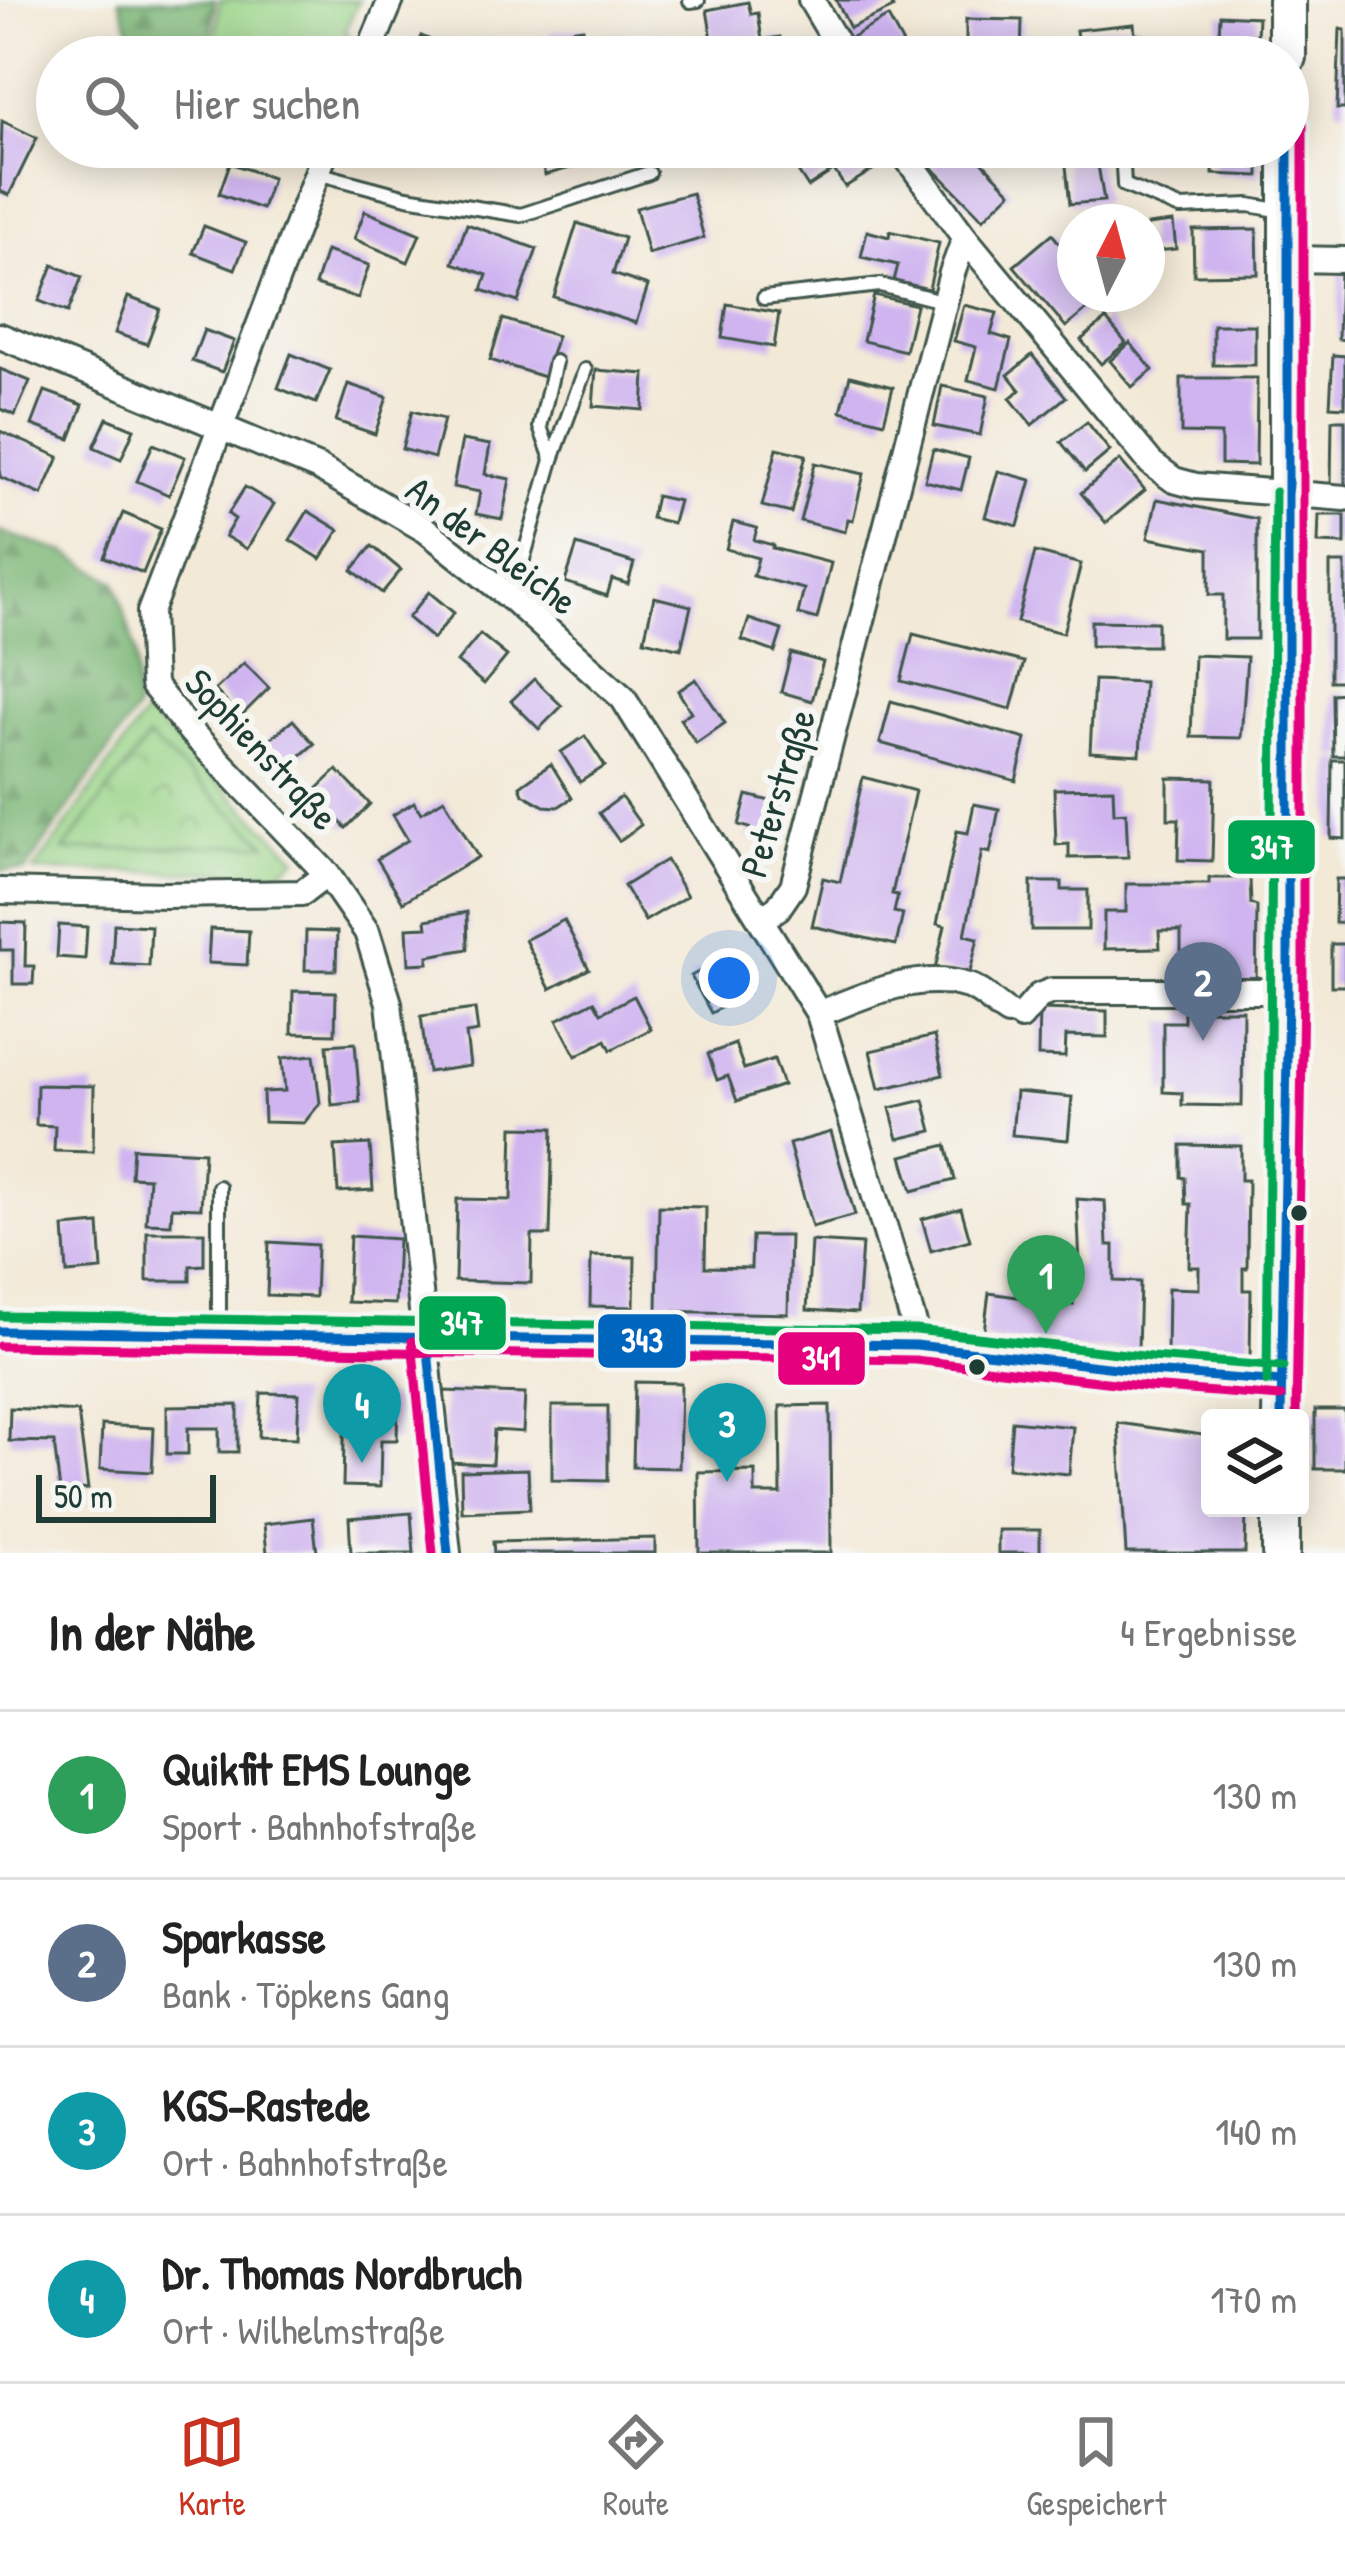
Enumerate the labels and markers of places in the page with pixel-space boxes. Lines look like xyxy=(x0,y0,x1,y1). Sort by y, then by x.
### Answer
pin: 2 xyxy=(1164,942,1242,1041)
unlabelled marker xyxy=(1288,1202,1310,1224)
pin: 1 xyxy=(1007,1235,1085,1334)
unlabelled marker xyxy=(966,1356,988,1378)
pin: 4 xyxy=(323,1364,401,1463)
pin: 3 xyxy=(688,1383,766,1482)

